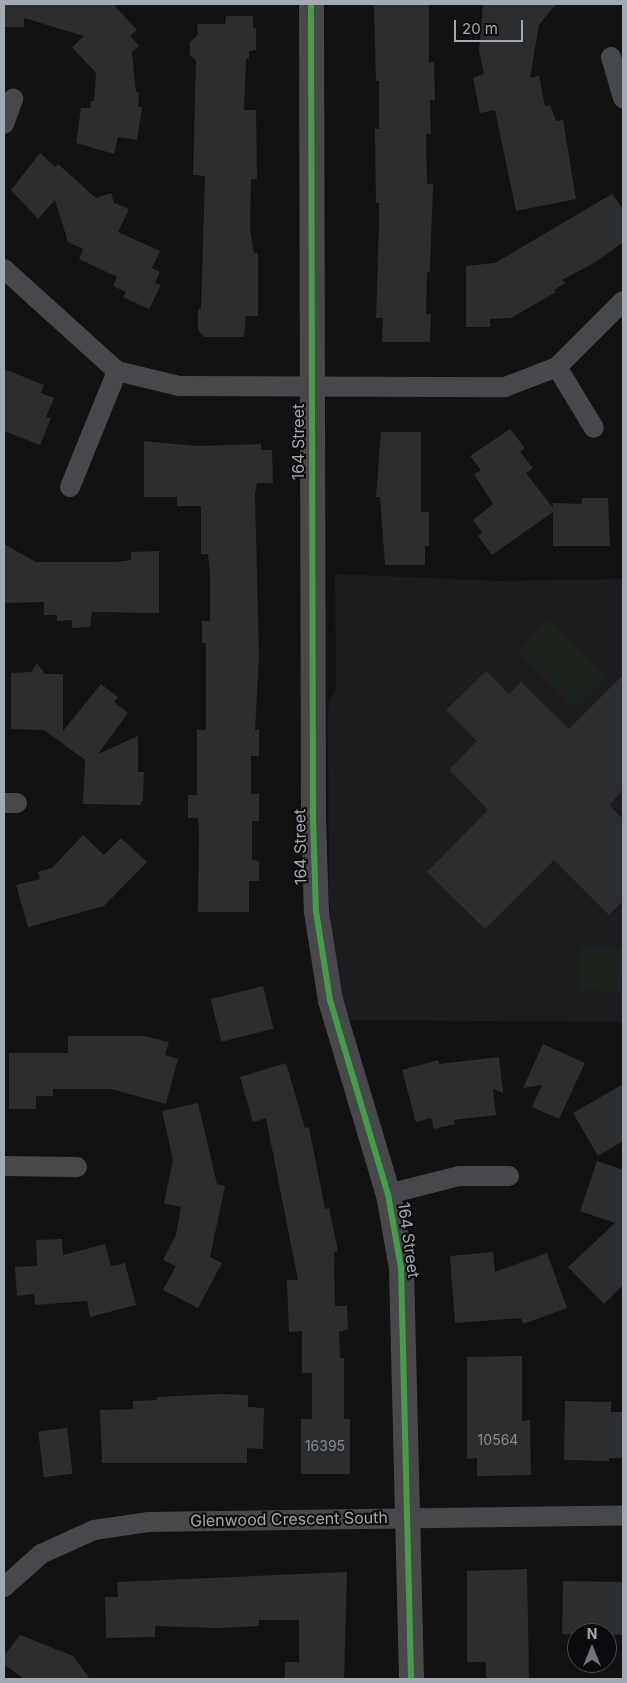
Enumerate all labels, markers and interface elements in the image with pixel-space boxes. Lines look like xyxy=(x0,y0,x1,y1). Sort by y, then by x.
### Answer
scale bar xyxy=(457,10,526,42)
text: 20 m xyxy=(462,19,498,38)
street label: 164 Street xyxy=(288,404,308,480)
street label: 164 Street xyxy=(290,809,310,885)
street label: 164 Street xyxy=(394,1201,424,1279)
house number: 10564 xyxy=(478,1432,518,1448)
house number: 16395 xyxy=(305,1438,345,1454)
street label: Glenwood Crescent South xyxy=(190,1508,388,1530)
north arrow xyxy=(567,1623,617,1673)
text: N xyxy=(587,1625,597,1642)

